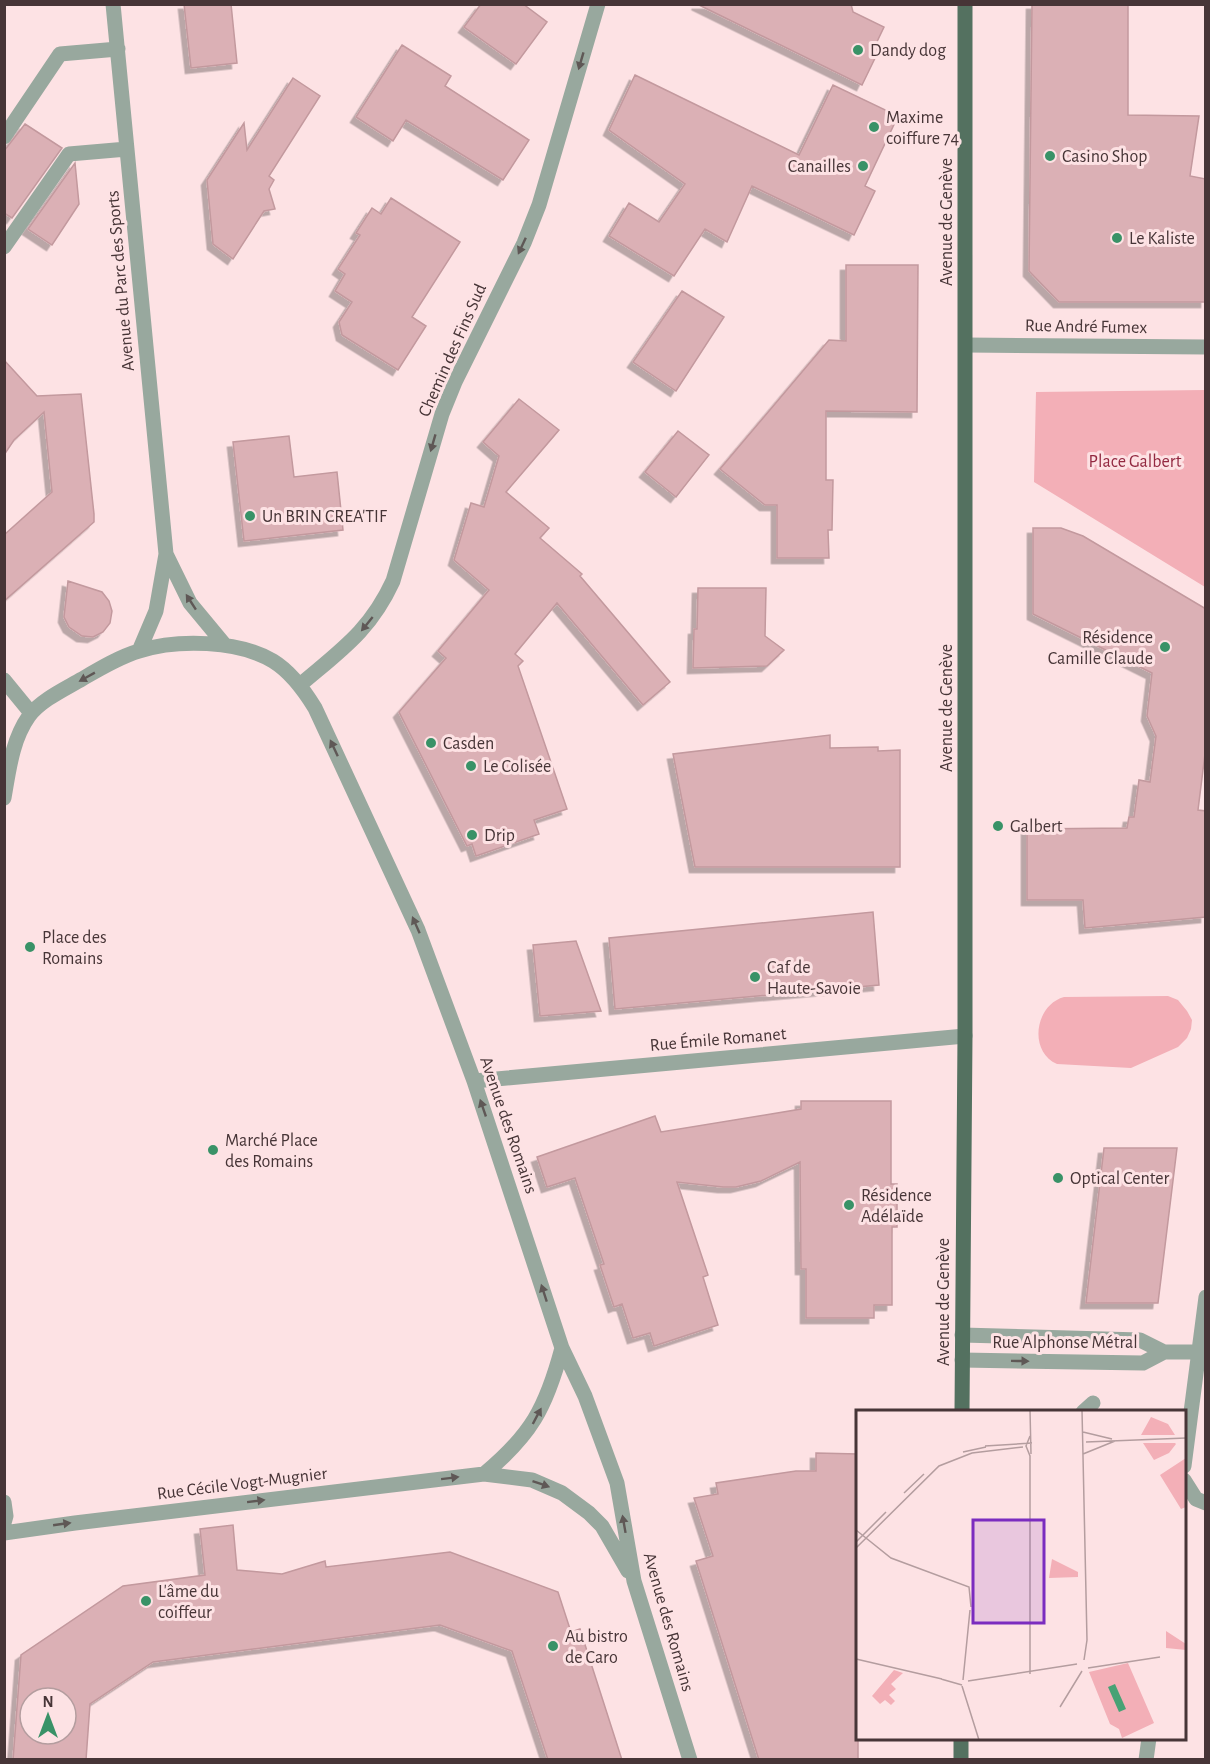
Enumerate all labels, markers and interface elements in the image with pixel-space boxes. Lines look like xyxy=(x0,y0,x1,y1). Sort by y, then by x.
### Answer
place label: Dandy dog xyxy=(870,42,946,60)
marker: Dandy dog xyxy=(851,43,865,57)
one-way arrow xyxy=(576,52,586,70)
place label: Maxime coiffure 74 xyxy=(886,109,960,148)
marker: Maxime coiffure 74 xyxy=(867,120,881,134)
place label: Casino Shop xyxy=(1062,148,1147,166)
marker: Casino Shop xyxy=(1043,149,1057,163)
place label: Canailles xyxy=(788,158,851,176)
street label: Avenue de Genève xyxy=(938,158,956,286)
marker: Canailles xyxy=(856,159,870,173)
street label: Avenue du Parc des Sports xyxy=(104,190,138,372)
place label: Le Kaliste xyxy=(1129,230,1195,248)
marker: Le Kaliste xyxy=(1110,231,1124,245)
one-way arrow xyxy=(518,238,527,255)
street label: Chemin des Fins Sud xyxy=(416,281,490,420)
street label: Rue André Fumex xyxy=(1025,317,1148,337)
one-way arrow xyxy=(428,434,437,452)
park label: Place Galbert xyxy=(1089,453,1182,471)
place label: Un BRIN CREA'TIF xyxy=(262,508,387,526)
marker: Un BRIN CREA'TIF xyxy=(243,509,257,523)
one-way arrow xyxy=(185,594,196,610)
one-way arrow xyxy=(360,616,373,632)
place label: Résidence Camille Claude xyxy=(1048,629,1153,668)
marker: Résidence Camille Claude xyxy=(1158,640,1172,654)
street label: Avenue de Genève xyxy=(938,644,956,772)
one-way arrow xyxy=(78,672,95,682)
place label: Casden xyxy=(443,735,494,753)
marker: Casden xyxy=(424,736,438,750)
one-way arrow xyxy=(329,739,338,756)
place label: Le Colisée xyxy=(483,758,551,776)
marker: Le Colisée xyxy=(464,759,478,773)
place label: Galbert xyxy=(1010,818,1063,836)
marker: Galbert xyxy=(991,819,1005,833)
place label: Drip xyxy=(484,827,515,845)
marker: Drip xyxy=(465,828,479,842)
one-way arrow xyxy=(411,916,420,933)
place label: Place des Romains xyxy=(42,929,107,968)
marker: Place des Romains xyxy=(23,940,37,954)
place label: Caf de Haute-Savoie xyxy=(767,959,861,998)
marker: Caf de Haute-Savoie xyxy=(748,970,762,984)
street label: Rue Émile Romanet xyxy=(649,1022,787,1055)
street label: Avenue des Romains xyxy=(476,1054,540,1196)
one-way arrow xyxy=(478,1099,487,1117)
place label: Marché Place des Romains xyxy=(225,1132,318,1171)
marker: Marché Place des Romains xyxy=(206,1143,220,1157)
place label: Optical Center xyxy=(1070,1170,1170,1188)
marker: Optical Center xyxy=(1051,1171,1065,1185)
place label: Résidence Adélaïde xyxy=(861,1187,932,1226)
marker: Résidence Adélaïde xyxy=(842,1198,856,1212)
street label: Avenue de Genève xyxy=(935,1238,953,1366)
one-way arrow xyxy=(539,1284,548,1302)
street label: Rue Alphonse Métral xyxy=(992,1334,1138,1352)
one-way arrow xyxy=(1011,1356,1030,1366)
one-way arrow xyxy=(532,1408,542,1425)
inset map xyxy=(856,1410,1186,1740)
street label: Rue Cécile Vogt-Mugnier xyxy=(156,1465,328,1503)
one-way arrow xyxy=(440,1474,459,1483)
one-way arrow xyxy=(532,1479,550,1489)
one-way arrow xyxy=(246,1496,265,1506)
one-way arrow xyxy=(619,1514,628,1533)
one-way arrow xyxy=(53,1520,72,1529)
street label: Avenue des Romains xyxy=(640,1551,696,1694)
place label: L'âme du coiffeur xyxy=(158,1583,219,1622)
marker: L'âme du coiffeur xyxy=(139,1594,153,1608)
place label: Au bistro de Caro xyxy=(565,1628,628,1667)
marker: Au bistro de Caro xyxy=(546,1639,560,1653)
north arrow xyxy=(18,1686,78,1746)
text: N xyxy=(42,1694,54,1710)

